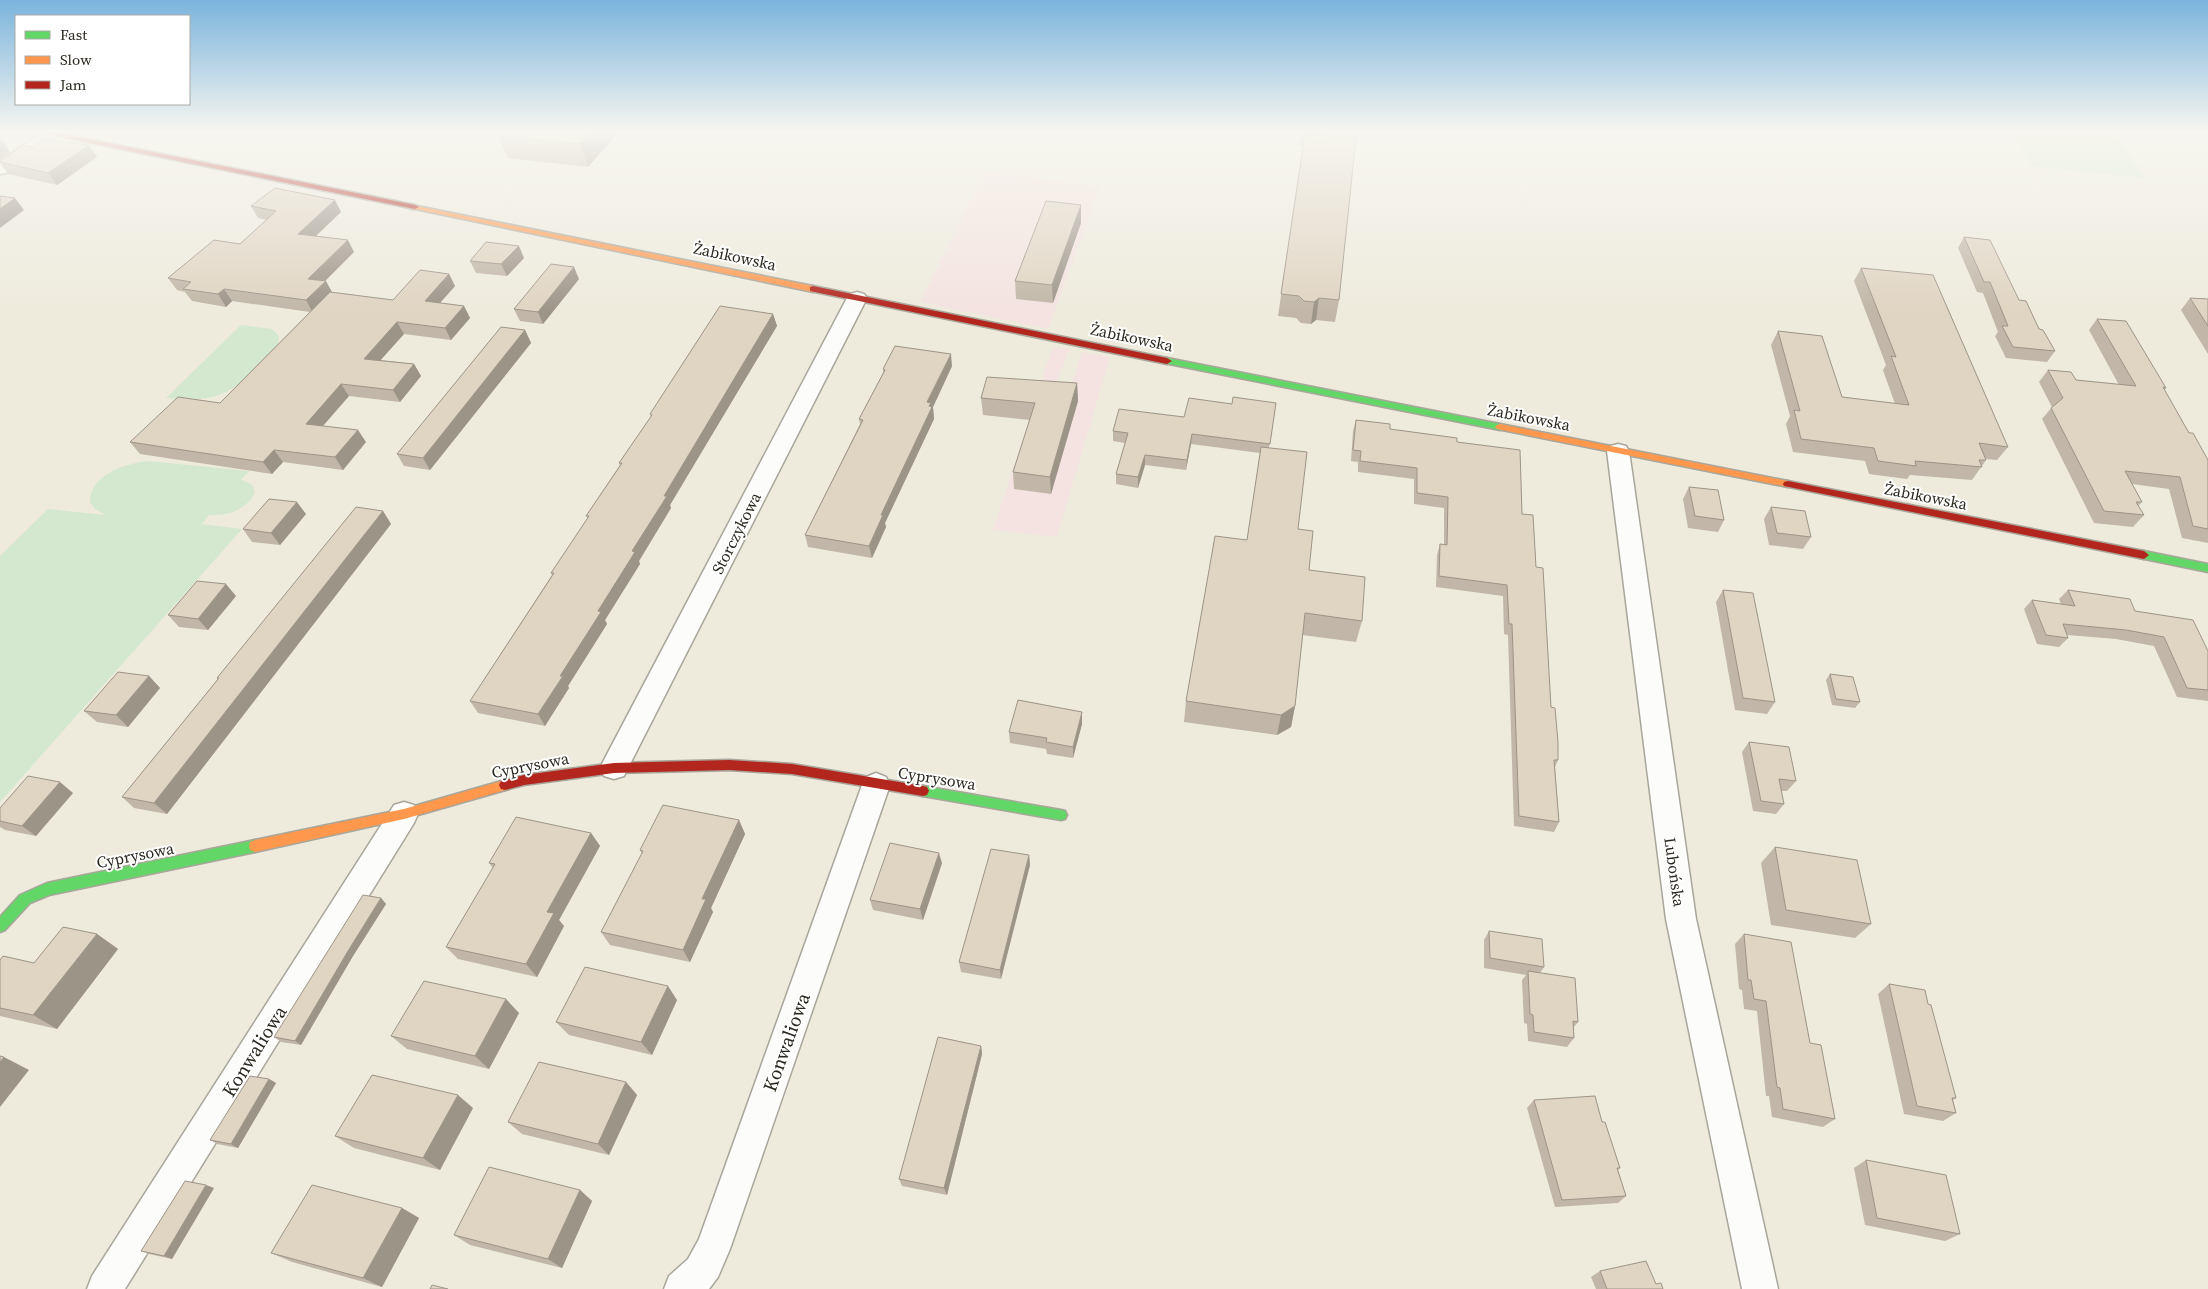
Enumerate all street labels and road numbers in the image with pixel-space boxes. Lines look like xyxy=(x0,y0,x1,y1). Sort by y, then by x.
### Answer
street label: Żabikowska xyxy=(692,237,779,276)
street label: Żabikowska xyxy=(1089,318,1176,357)
street label: Żabikowska xyxy=(1486,398,1573,436)
street label: Żabikowska xyxy=(1883,477,1970,515)
street label: Storczykowa xyxy=(706,488,766,578)
street label: Cyprysowa xyxy=(489,747,571,783)
street label: Cyprysowa xyxy=(897,761,978,795)
street label: Lubońska xyxy=(1659,836,1691,909)
street label: Cyprysowa xyxy=(94,837,176,873)
street label: Konwaliowa xyxy=(756,989,816,1095)
street label: Konwaliowa xyxy=(216,1000,293,1102)

